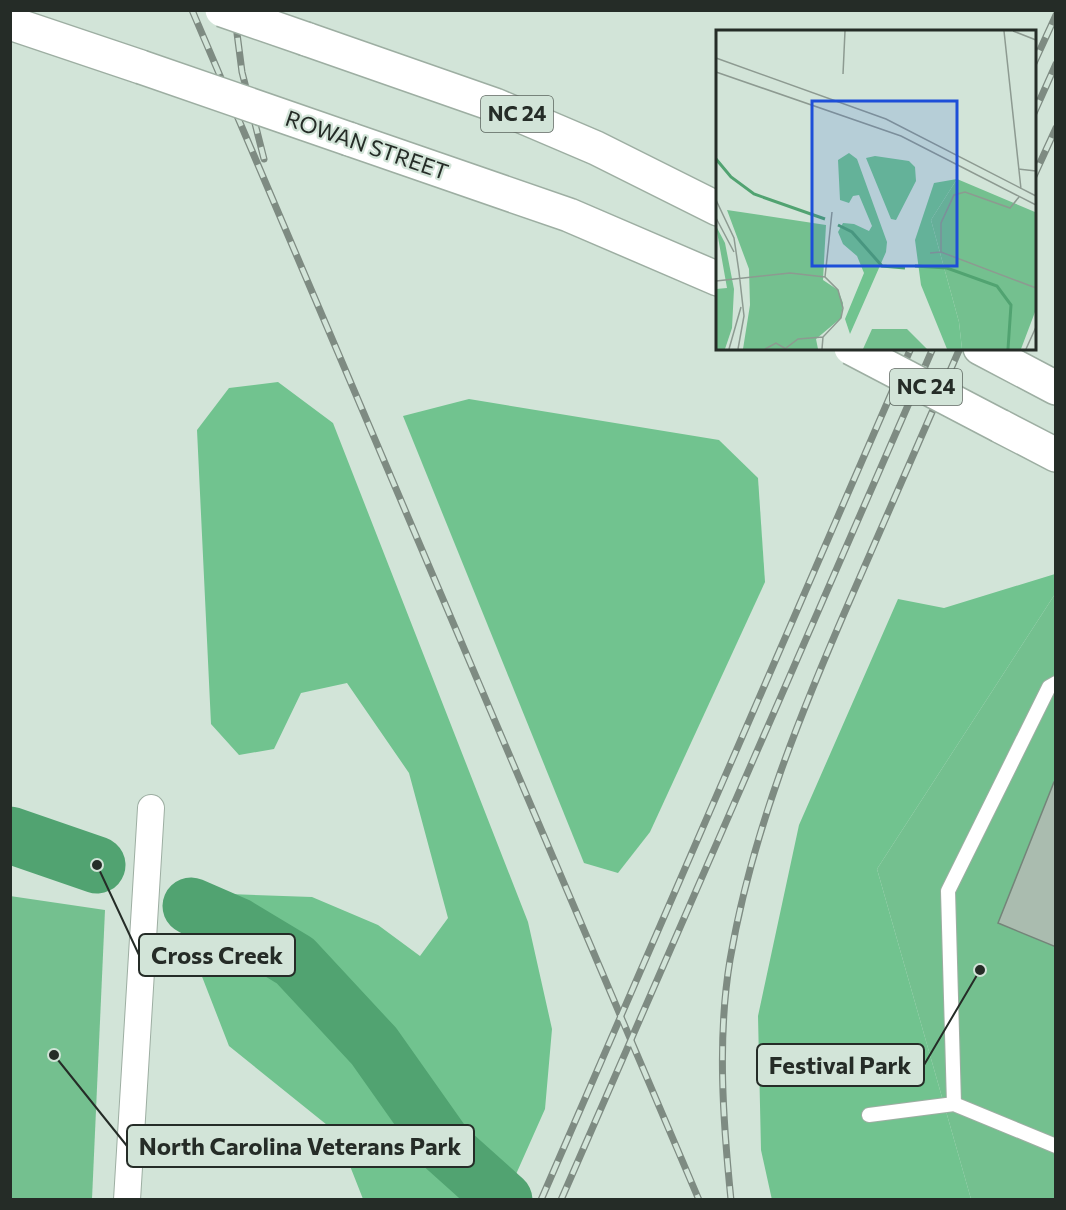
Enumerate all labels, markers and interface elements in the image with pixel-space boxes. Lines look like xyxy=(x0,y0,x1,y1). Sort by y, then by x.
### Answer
inset map xyxy=(716,30,1036,350)
road number: NC 24 xyxy=(481,96,553,132)
street label: ROWAN STREET xyxy=(282,104,452,185)
road number: NC 24 xyxy=(890,369,962,405)
callout: Cross Creek xyxy=(139,934,295,976)
text: Cross Creek xyxy=(151,940,283,969)
callout: Festival Park xyxy=(757,1044,924,1086)
text: Festival Park xyxy=(769,1050,911,1079)
callout: North Carolina Veterans Park xyxy=(127,1125,474,1167)
text: North Carolina Veterans Park xyxy=(139,1131,462,1160)

